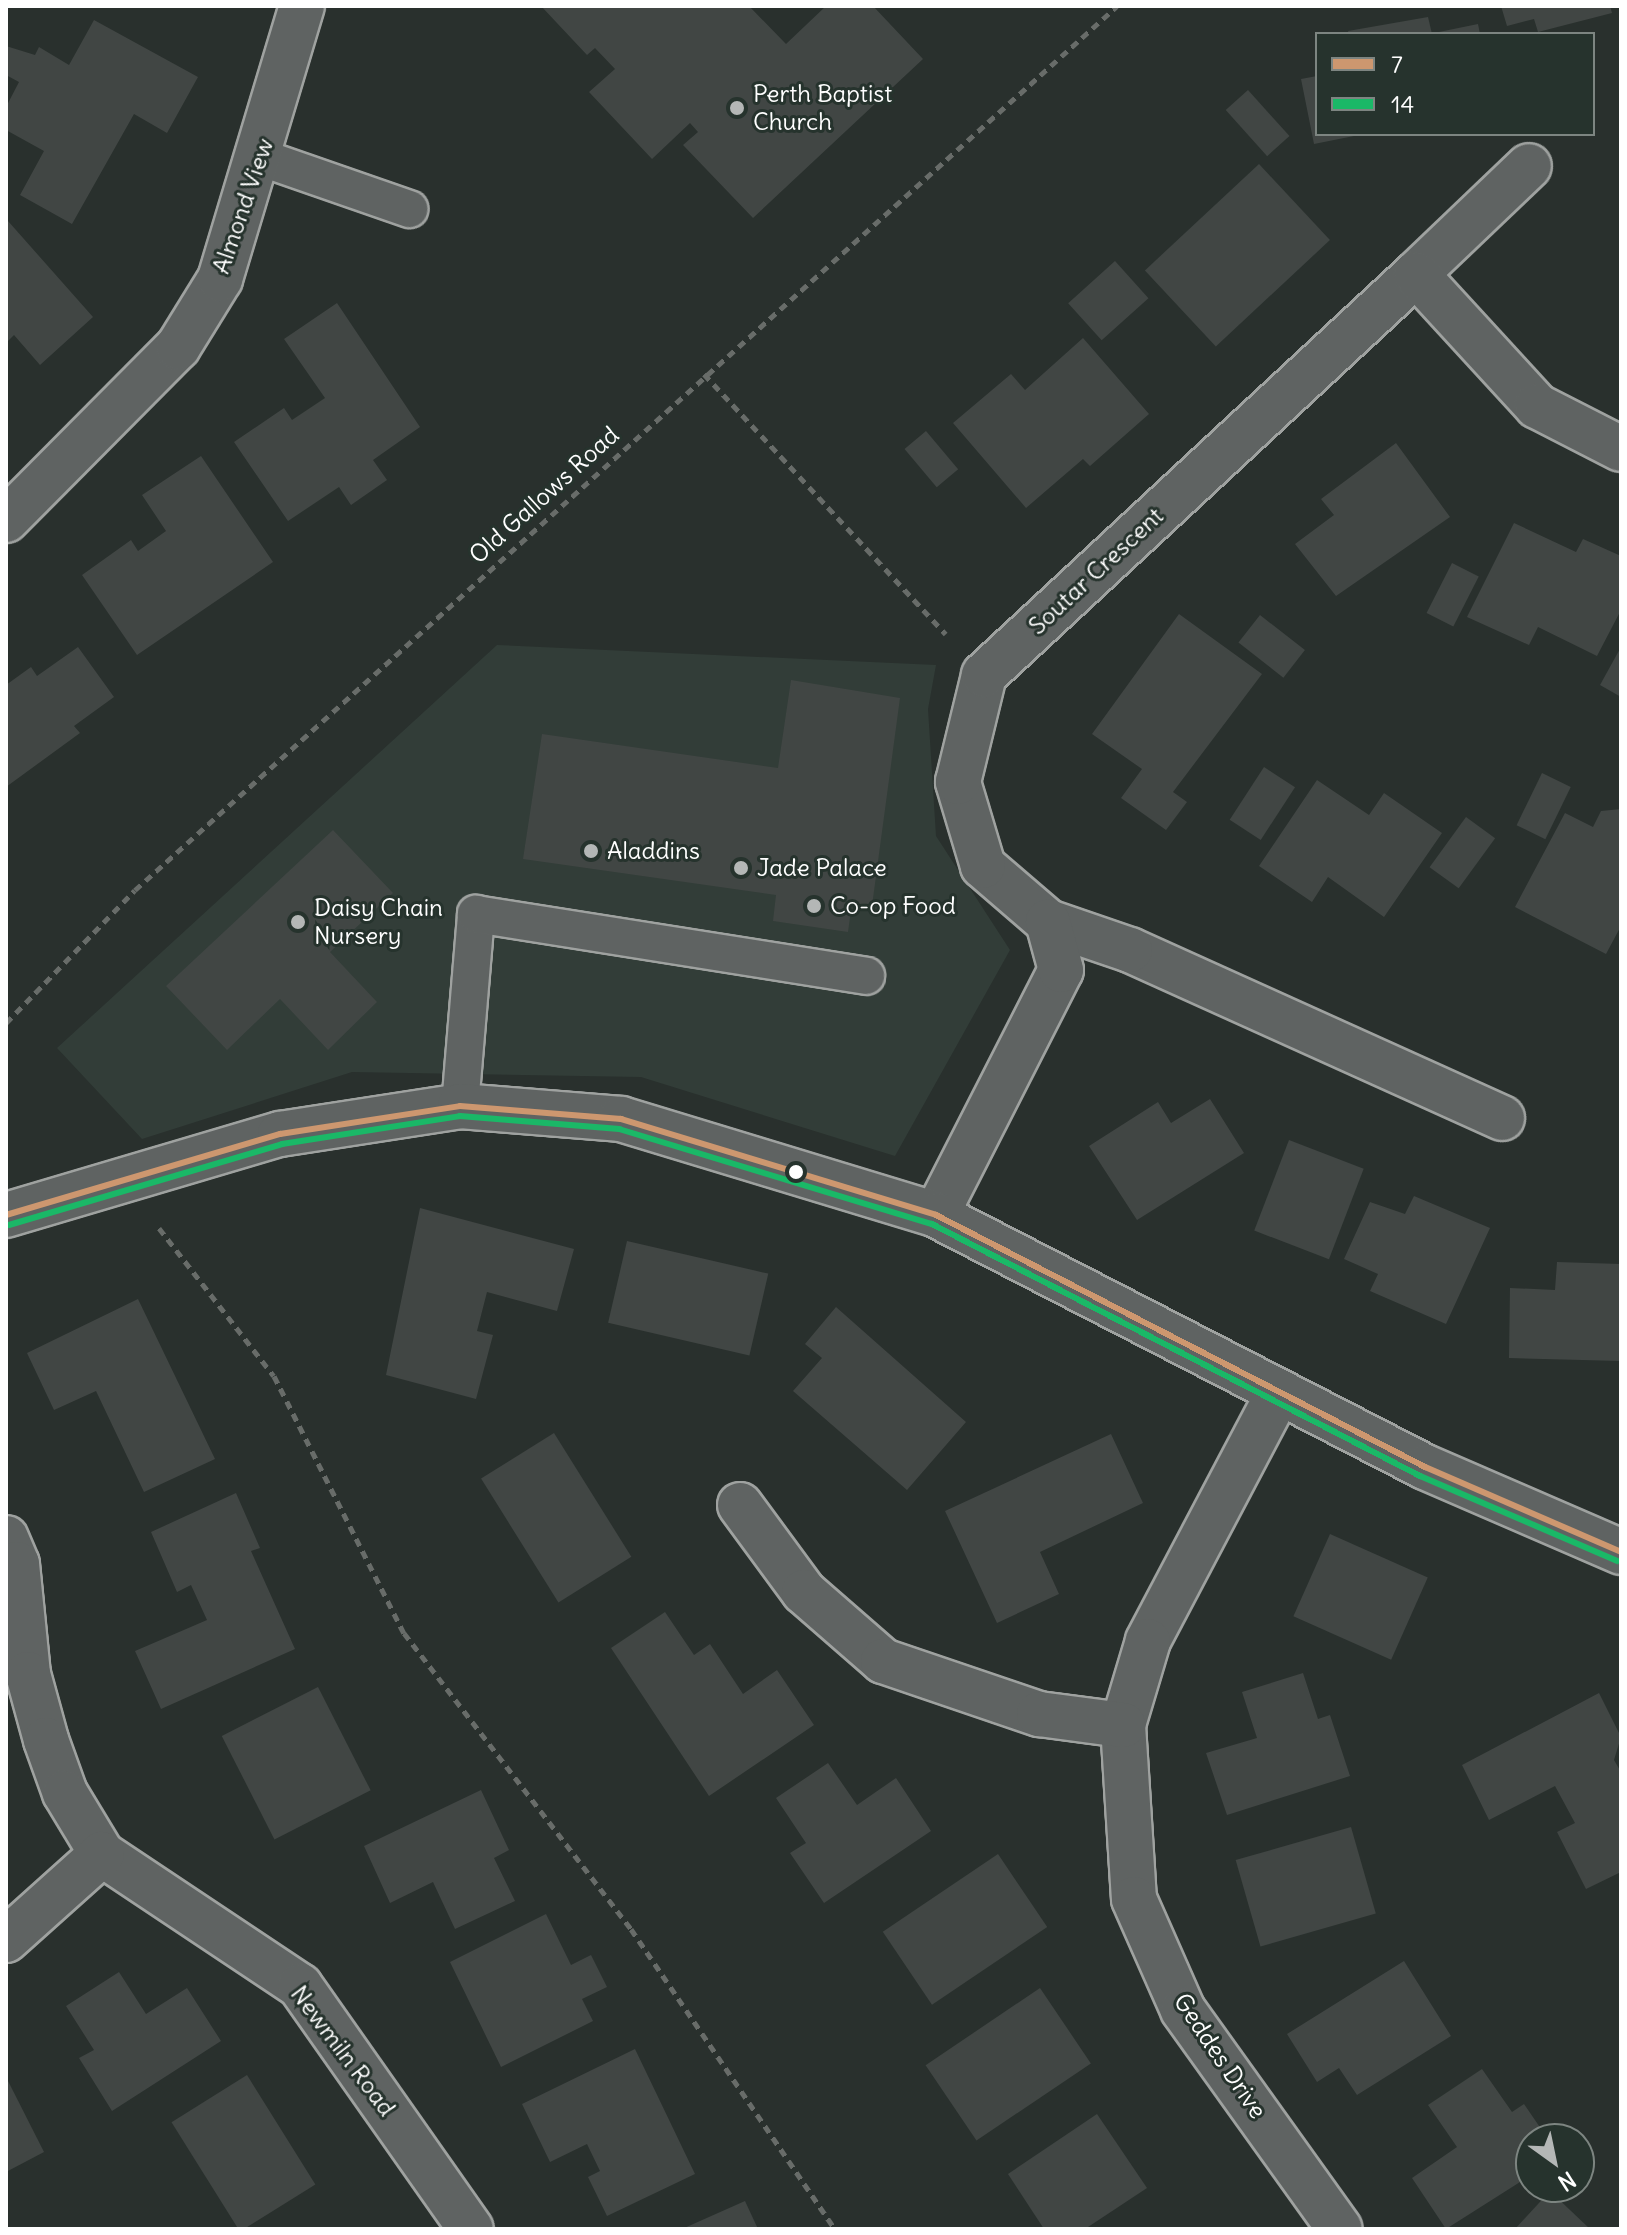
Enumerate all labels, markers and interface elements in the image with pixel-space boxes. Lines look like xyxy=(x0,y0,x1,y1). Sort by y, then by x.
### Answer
legend xyxy=(1315,32,1595,136)
text: 7 xyxy=(1391,49,1403,79)
place label: Perth Baptist Church xyxy=(753,80,892,136)
text: 14 xyxy=(1391,89,1414,119)
marker: Perth Baptist Church xyxy=(728,99,746,117)
street label: Almond View xyxy=(206,135,280,277)
street label: Old Gallows Road xyxy=(463,420,625,570)
street label: Soutar Crescent xyxy=(1023,501,1169,641)
place label: Aladdins xyxy=(607,837,700,865)
marker: Aladdins xyxy=(582,842,600,860)
place label: Jade Palace xyxy=(757,854,887,882)
marker: Jade Palace xyxy=(732,859,750,877)
place label: Co-op Food xyxy=(830,892,956,920)
place label: Daisy Chain Nursery xyxy=(314,894,443,950)
marker: Co-op Food xyxy=(805,897,823,915)
marker: Daisy Chain Nursery xyxy=(289,913,307,931)
unlabelled marker xyxy=(788,1164,804,1180)
street label: Newmiln Road xyxy=(285,1980,401,2122)
street label: Geddes Drive xyxy=(1168,1988,1272,2124)
north arrow xyxy=(1515,2123,1595,2203)
text: N xyxy=(1553,2166,1581,2197)

